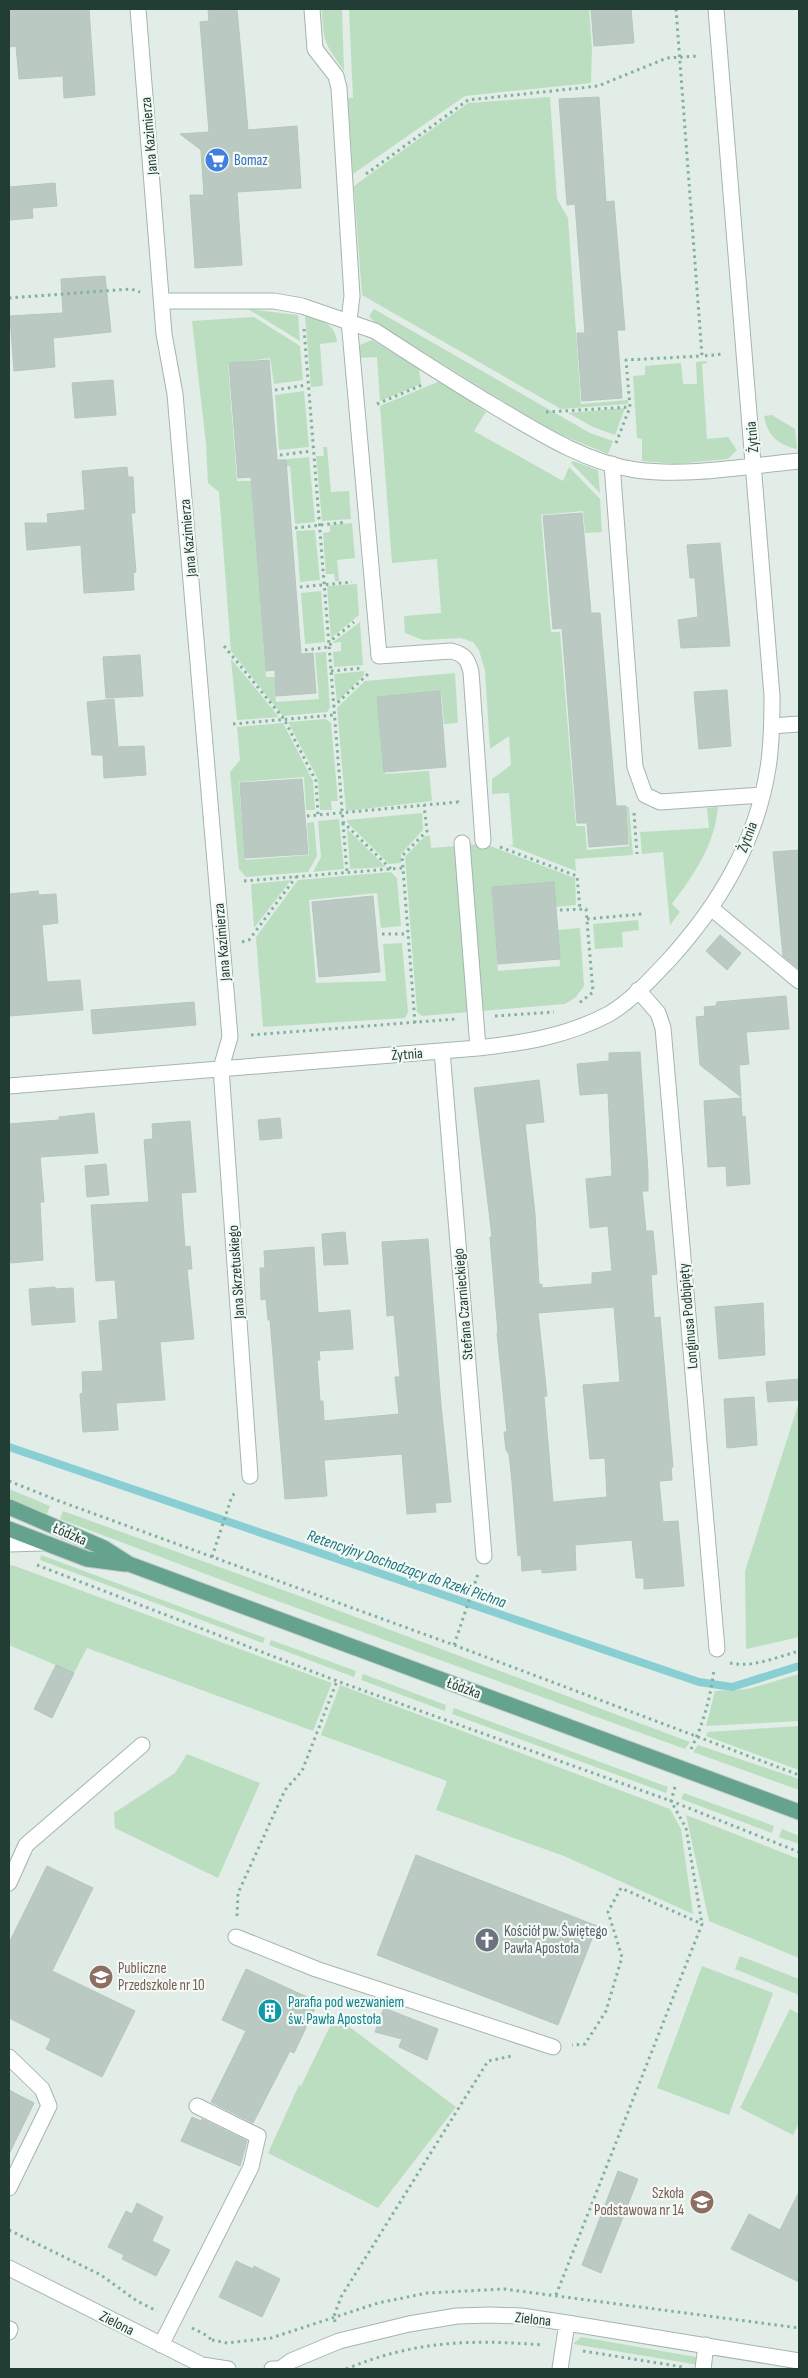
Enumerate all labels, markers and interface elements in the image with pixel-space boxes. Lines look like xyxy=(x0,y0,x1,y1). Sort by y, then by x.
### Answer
street label: Jana Kazimierza xyxy=(137,96,162,177)
supermarket icon: Bomaz xyxy=(204,147,230,173)
place label: Bomaz xyxy=(234,151,268,170)
street label: Żytnia xyxy=(742,420,763,453)
street label: Jana Kazimierza xyxy=(176,498,201,579)
street label: Żytnia xyxy=(733,819,762,855)
street label: Jana Kazimierza xyxy=(210,902,235,983)
street label: Żytnia xyxy=(391,1044,424,1065)
street label: Jana Skrzetuskiego xyxy=(224,1224,249,1321)
street label: Stefana Czarnieckiego xyxy=(449,1247,478,1361)
street label: Longinusa Podbipięty xyxy=(674,1262,703,1370)
street label: Łódzka xyxy=(49,1519,90,1550)
water label: Retencyjny Dochodzący do Rzeki Pichna xyxy=(305,1526,509,1613)
street label: Łódzka xyxy=(443,1673,484,1703)
place label: Kościół pw. Świętego Pawła Apostoła xyxy=(504,1922,608,1958)
church icon: Kościół pw. Świętego Pawła Apostoła xyxy=(474,1927,500,1953)
place label: Publiczne Przedszkole nr 10 xyxy=(118,1959,205,1995)
school or university icon: Publiczne Przedszkole nr 10 xyxy=(88,1964,114,1990)
place label: Parafia pod wezwaniem św. Pawła Apostoła xyxy=(288,1993,404,2029)
building icon: Parafia pod wezwaniem św. Pawła Apostoła xyxy=(257,1998,283,2024)
place label: Szkoła Podstawowa nr 14 xyxy=(594,2184,684,2220)
school or university icon: Szkoła Podstawowa nr 14 xyxy=(689,2189,715,2215)
street label: Zielona xyxy=(96,2307,137,2340)
street label: Zielona xyxy=(514,2308,552,2331)

